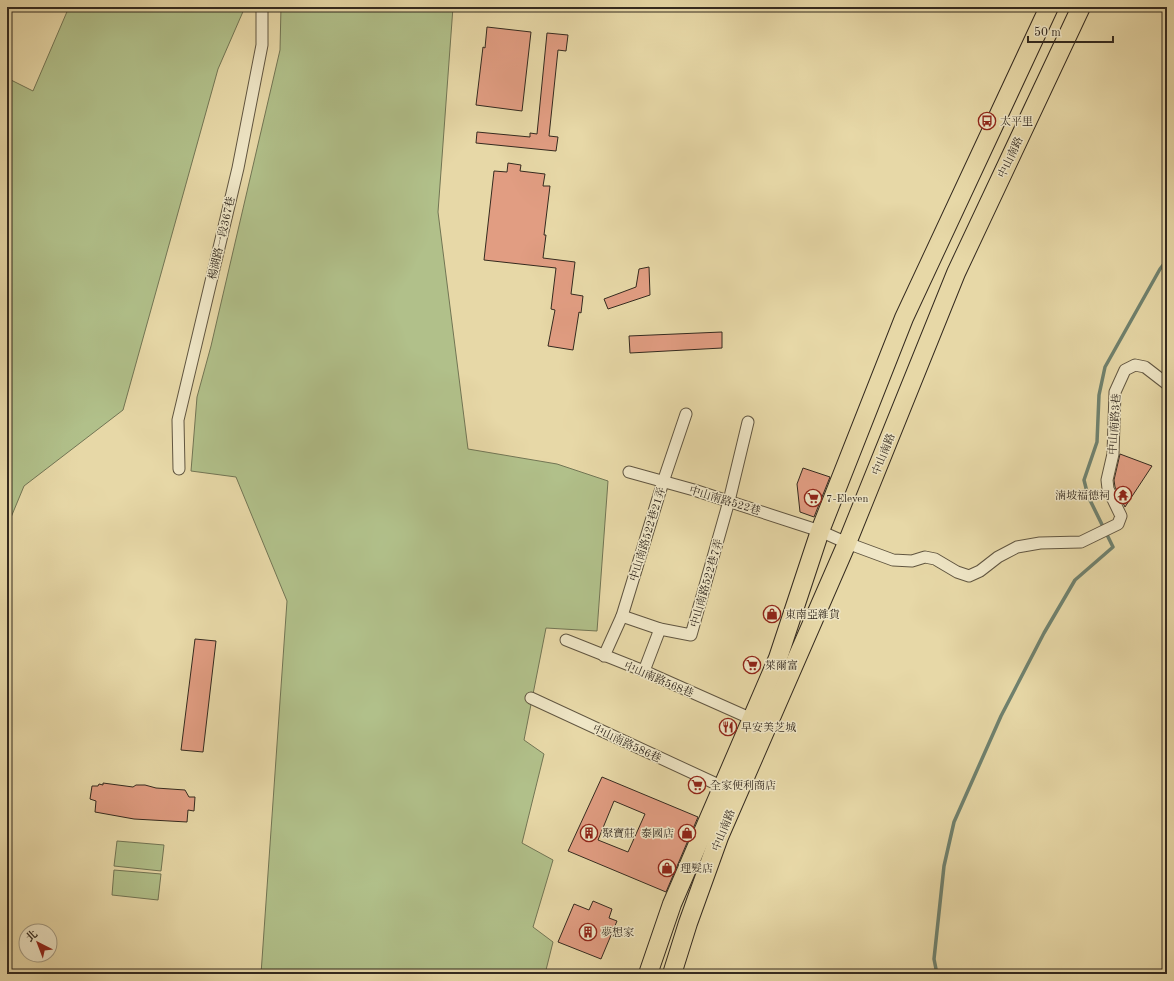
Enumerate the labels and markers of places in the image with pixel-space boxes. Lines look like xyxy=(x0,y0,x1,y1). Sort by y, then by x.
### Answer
bus stop icon: 太平里 xyxy=(977,111,997,131)
place label: 太平里 xyxy=(1000,115,1033,128)
temple icon: 湳坡福德祠 xyxy=(1113,485,1133,505)
supermarket icon: 7-Eleven xyxy=(803,488,823,508)
place label: 湳坡福德祠 xyxy=(1055,489,1110,502)
place label: 7-Eleven xyxy=(826,494,868,505)
shop icon: 東南亞雜貨 xyxy=(762,604,782,624)
place label: 東南亞雜貨 xyxy=(785,608,840,621)
supermarket icon: 萊爾富 xyxy=(742,655,762,675)
place label: 萊爾富 xyxy=(765,659,798,672)
restaurant icon: 早安美芝城 xyxy=(718,717,738,737)
place label: 早安美芝城 xyxy=(741,721,796,734)
supermarket icon: 全家便利商店 xyxy=(687,775,707,795)
place label: 全家便利商店 xyxy=(710,779,776,792)
building icon: 聚寶莊 xyxy=(579,823,599,843)
shop icon: 泰國店 xyxy=(677,823,697,843)
place label: 聚寶莊 xyxy=(602,827,635,840)
place label: 泰國店 xyxy=(641,827,674,840)
shop icon: 理髮店 xyxy=(657,858,677,878)
place label: 理髮店 xyxy=(680,862,713,875)
building icon: 夢想家 xyxy=(578,922,598,942)
place label: 夢想家 xyxy=(601,926,634,939)

